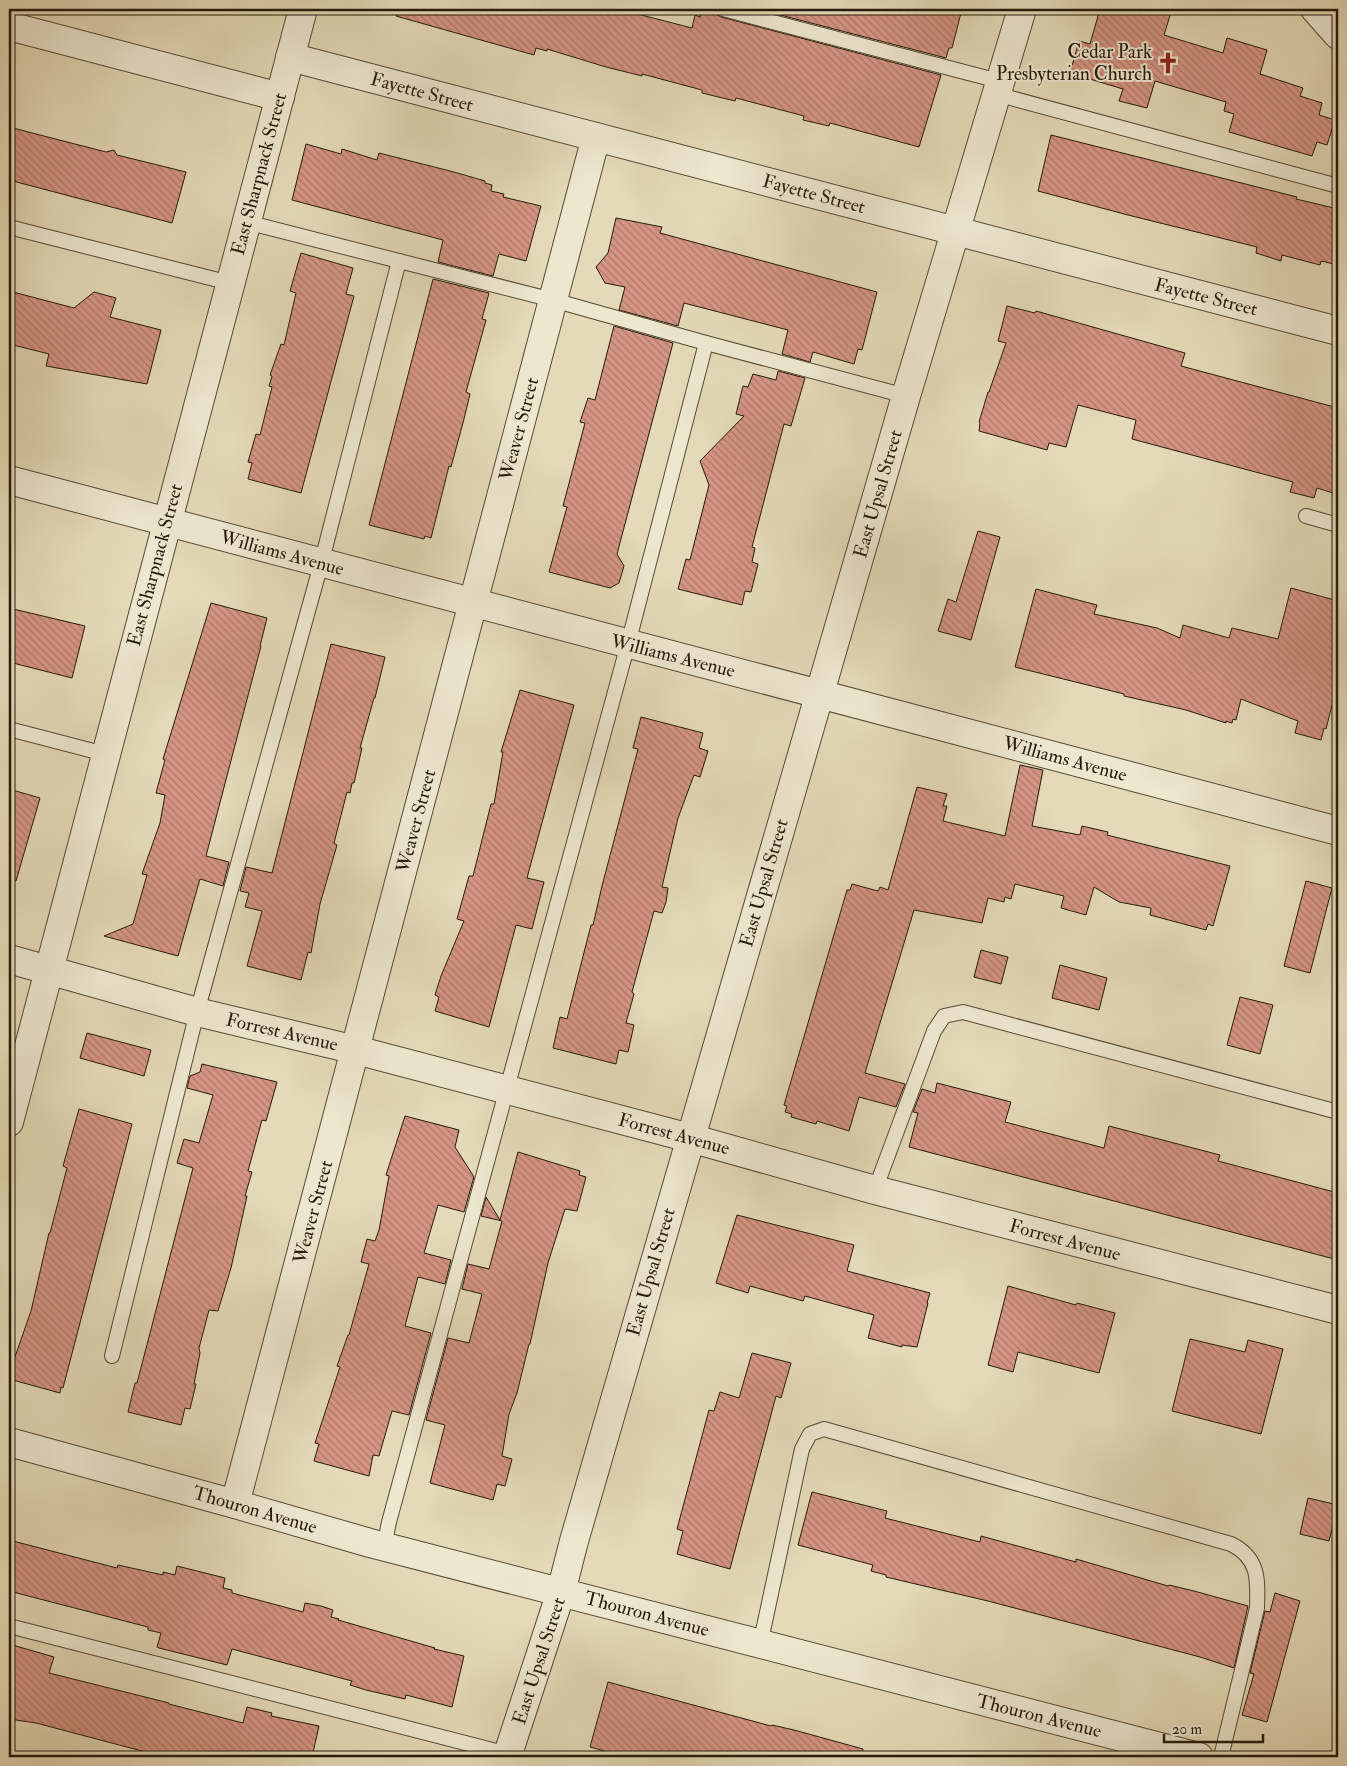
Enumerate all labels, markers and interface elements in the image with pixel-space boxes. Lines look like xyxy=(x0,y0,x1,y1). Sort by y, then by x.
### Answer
place label: Cedar Park Presbyterian Church xyxy=(996,40,1152,86)
church icon: Cedar Park Presbyterian Church xyxy=(1155,50,1181,76)
street label: Fayette Street xyxy=(368,67,476,117)
street label: East Sharpnack Street xyxy=(226,90,293,258)
street label: Fayette Street xyxy=(760,169,868,219)
street label: Fayette Street xyxy=(1152,273,1260,321)
street label: Weaver Street xyxy=(493,375,544,484)
street label: East Upsal Street xyxy=(848,427,909,561)
street label: East Sharpnack Street xyxy=(122,481,189,649)
street label: Williams Avenue xyxy=(216,525,347,581)
street label: Williams Avenue xyxy=(607,629,738,683)
street label: Williams Avenue xyxy=(999,731,1130,787)
street label: Weaver Street xyxy=(390,767,441,876)
street label: East Upsal Street xyxy=(734,816,795,950)
street label: Forrest Avenue xyxy=(224,1007,340,1057)
street label: Forrest Avenue xyxy=(616,1108,732,1160)
street label: Weaver Street xyxy=(287,1158,338,1267)
street label: East Upsal Street xyxy=(621,1205,682,1339)
street label: Forrest Avenue xyxy=(1007,1214,1123,1266)
street label: Thouron Avenue xyxy=(190,1481,320,1539)
street label: Thouron Avenue xyxy=(582,1586,712,1642)
street label: East Upsal Street xyxy=(507,1594,572,1728)
street label: Thouron Avenue xyxy=(974,1689,1104,1743)
scale bar xyxy=(1164,1711,1263,1743)
text: 20 m xyxy=(1172,1720,1202,1739)

